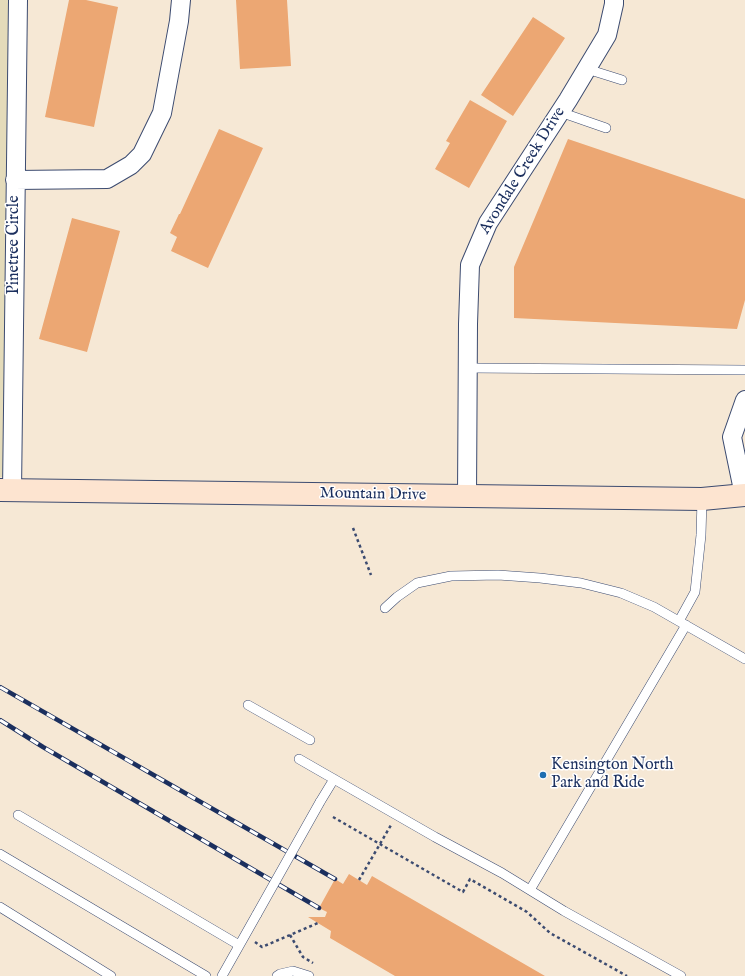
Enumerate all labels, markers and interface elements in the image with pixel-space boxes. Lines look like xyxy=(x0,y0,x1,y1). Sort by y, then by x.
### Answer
street label: Avondale Creek Drive xyxy=(476,104,570,238)
street label: Pinetree Circle xyxy=(5,196,25,294)
street label: Mountain Drive xyxy=(320,484,426,506)
place label: Kensington North Park and Ride xyxy=(551,756,673,794)
marker: Kensington North Park and Ride xyxy=(538,770,548,780)

